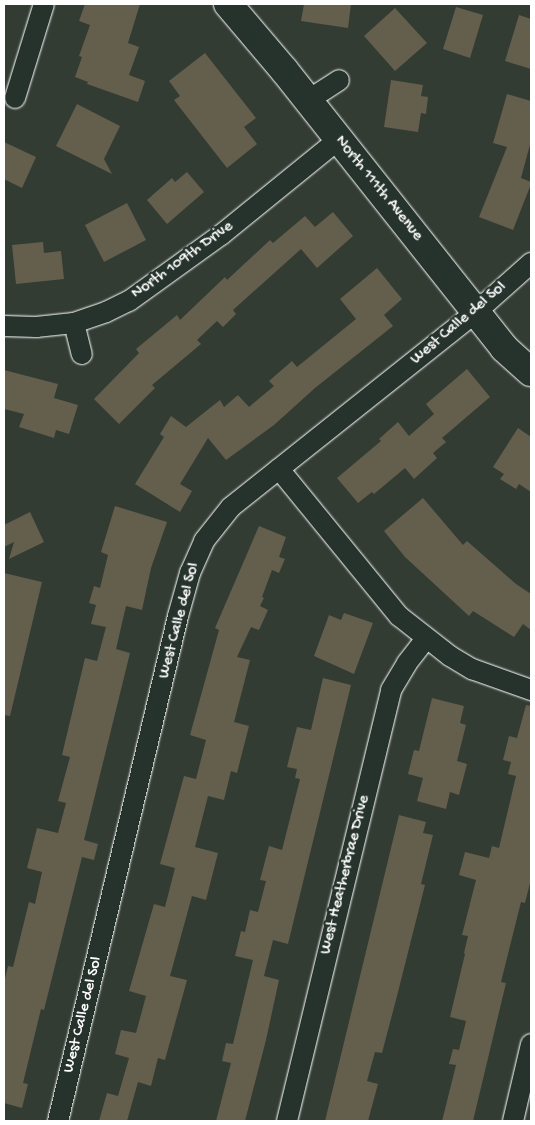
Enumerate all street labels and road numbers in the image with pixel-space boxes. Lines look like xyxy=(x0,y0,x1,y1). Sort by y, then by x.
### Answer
street label: North 111th Avenue xyxy=(330,133,426,245)
street label: North 109th Drive xyxy=(129,218,237,304)
street label: West Calle del Sol xyxy=(407,278,511,370)
street label: West Calle del Sol xyxy=(155,561,205,681)
street label: West Heatherbrae Drive xyxy=(317,793,375,957)
street label: West Calle del Sol xyxy=(60,955,108,1075)

